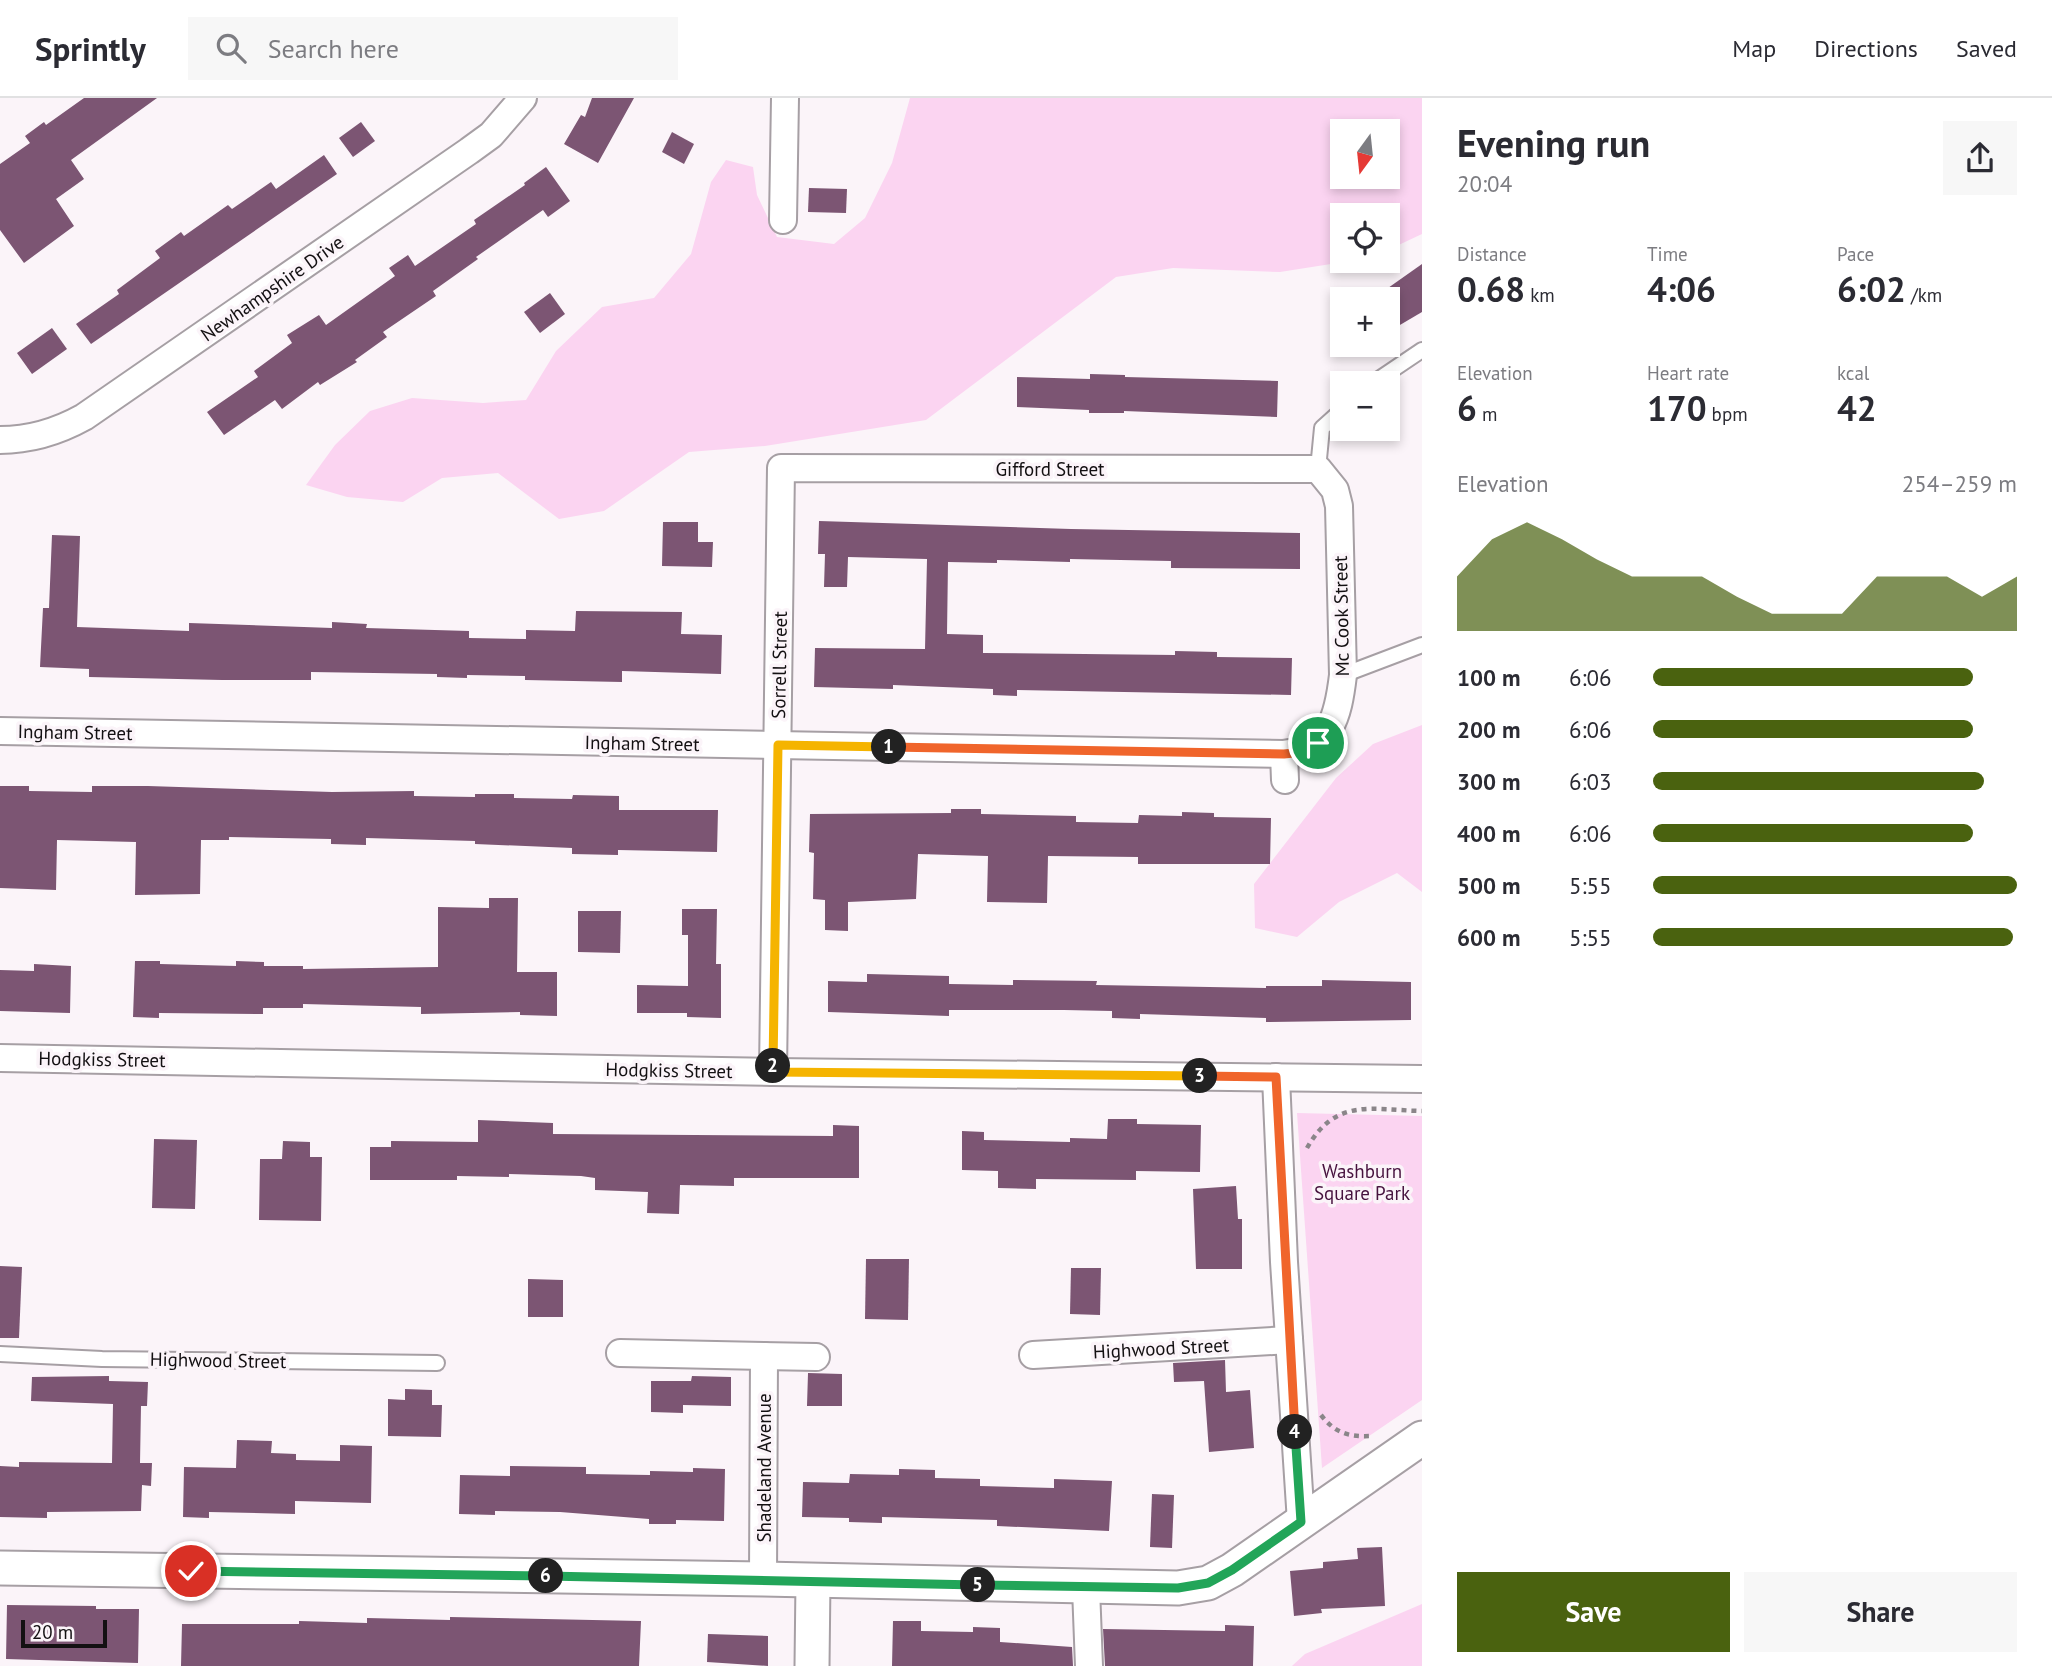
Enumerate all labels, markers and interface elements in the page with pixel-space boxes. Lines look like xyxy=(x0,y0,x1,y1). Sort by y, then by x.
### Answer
search box xyxy=(188,17,678,80)
text: Sprintly xyxy=(35,27,146,70)
icon: search xyxy=(212,29,250,67)
text: Search here xyxy=(268,32,399,65)
text: Map xyxy=(1732,33,1776,64)
text: Directions xyxy=(1814,33,1918,64)
text: Saved xyxy=(1956,33,2017,64)
text: Evening run xyxy=(1457,118,1650,167)
north arrow xyxy=(1330,119,1400,189)
map controls xyxy=(1330,119,1400,441)
button: share xyxy=(1943,121,2017,195)
text: 20:04 xyxy=(1457,169,1512,198)
button: locate xyxy=(1330,203,1400,273)
street label: Newhampshire Drive xyxy=(196,230,348,346)
text: Distance xyxy=(1457,242,1527,266)
text: Time xyxy=(1647,242,1688,266)
text: Pace xyxy=(1837,242,1874,266)
text: 0.68 xyxy=(1457,266,1525,312)
text: 4:06 xyxy=(1647,266,1716,312)
text: 6:02 xyxy=(1837,266,1906,312)
text: km xyxy=(1525,283,1555,307)
text: /km xyxy=(1906,283,1942,307)
button: + xyxy=(1330,287,1400,357)
text: Elevation xyxy=(1457,361,1533,385)
text: Heart rate xyxy=(1647,361,1729,385)
text: kcal xyxy=(1837,361,1869,385)
button: − xyxy=(1330,371,1400,441)
text: 6 xyxy=(1457,385,1477,431)
text: 170 xyxy=(1647,385,1707,431)
text: 42 xyxy=(1837,385,1877,431)
text: m xyxy=(1477,402,1497,426)
text: bpm xyxy=(1707,402,1748,426)
street label: Gifford Street xyxy=(995,457,1105,481)
text: Elevation xyxy=(1457,469,1549,498)
text: 254–259 m xyxy=(1902,469,2017,498)
street label: Mc Cook Street xyxy=(1328,555,1354,677)
street label: Sorrell Street xyxy=(766,610,792,719)
text: 100 m xyxy=(1457,663,1520,692)
text: 6:06 xyxy=(1569,663,1612,692)
pin xyxy=(1288,713,1348,773)
text: 200 m xyxy=(1457,715,1520,744)
text: 6:06 xyxy=(1569,715,1612,744)
street label: Ingham Street xyxy=(17,719,133,745)
icon: arrive xyxy=(1299,724,1337,762)
street label: Ingham Street xyxy=(584,730,700,756)
pin: 1 xyxy=(872,730,906,764)
text: 1 xyxy=(883,734,894,758)
text: 300 m xyxy=(1457,767,1520,796)
text: 6:03 xyxy=(1569,767,1612,796)
text: 400 m xyxy=(1457,819,1520,848)
text: 6:06 xyxy=(1569,819,1612,848)
text: 500 m xyxy=(1457,871,1520,900)
text: 5:55 xyxy=(1569,871,1612,900)
text: 600 m xyxy=(1457,923,1520,952)
text: 5:55 xyxy=(1569,923,1612,952)
street label: Hodgkiss Street xyxy=(38,1046,166,1072)
pin: 2 xyxy=(756,1048,790,1084)
text: 2 xyxy=(767,1053,778,1077)
street label: Hodgkiss Street xyxy=(605,1057,733,1083)
pin: 3 xyxy=(1182,1058,1218,1094)
text: 3 xyxy=(1194,1063,1205,1087)
park label: Washburn Square Park xyxy=(1314,1159,1410,1205)
street label: Highwood Street xyxy=(1092,1332,1230,1364)
street label: Highwood Street xyxy=(150,1347,287,1373)
street label: Shadeland Avenue xyxy=(752,1393,776,1543)
pin: 4 xyxy=(1278,1414,1312,1450)
text: 4 xyxy=(1289,1419,1300,1443)
pin xyxy=(161,1541,221,1601)
icon: check xyxy=(172,1552,210,1590)
pin: 6 xyxy=(528,1558,564,1594)
text: 6 xyxy=(540,1563,551,1587)
pin: 5 xyxy=(960,1568,996,1602)
text: 5 xyxy=(972,1572,983,1596)
button: Save xyxy=(1457,1572,1730,1652)
button: Share xyxy=(1744,1572,2017,1652)
scale bar xyxy=(21,1617,107,1649)
text: 20 m xyxy=(32,1620,73,1644)

